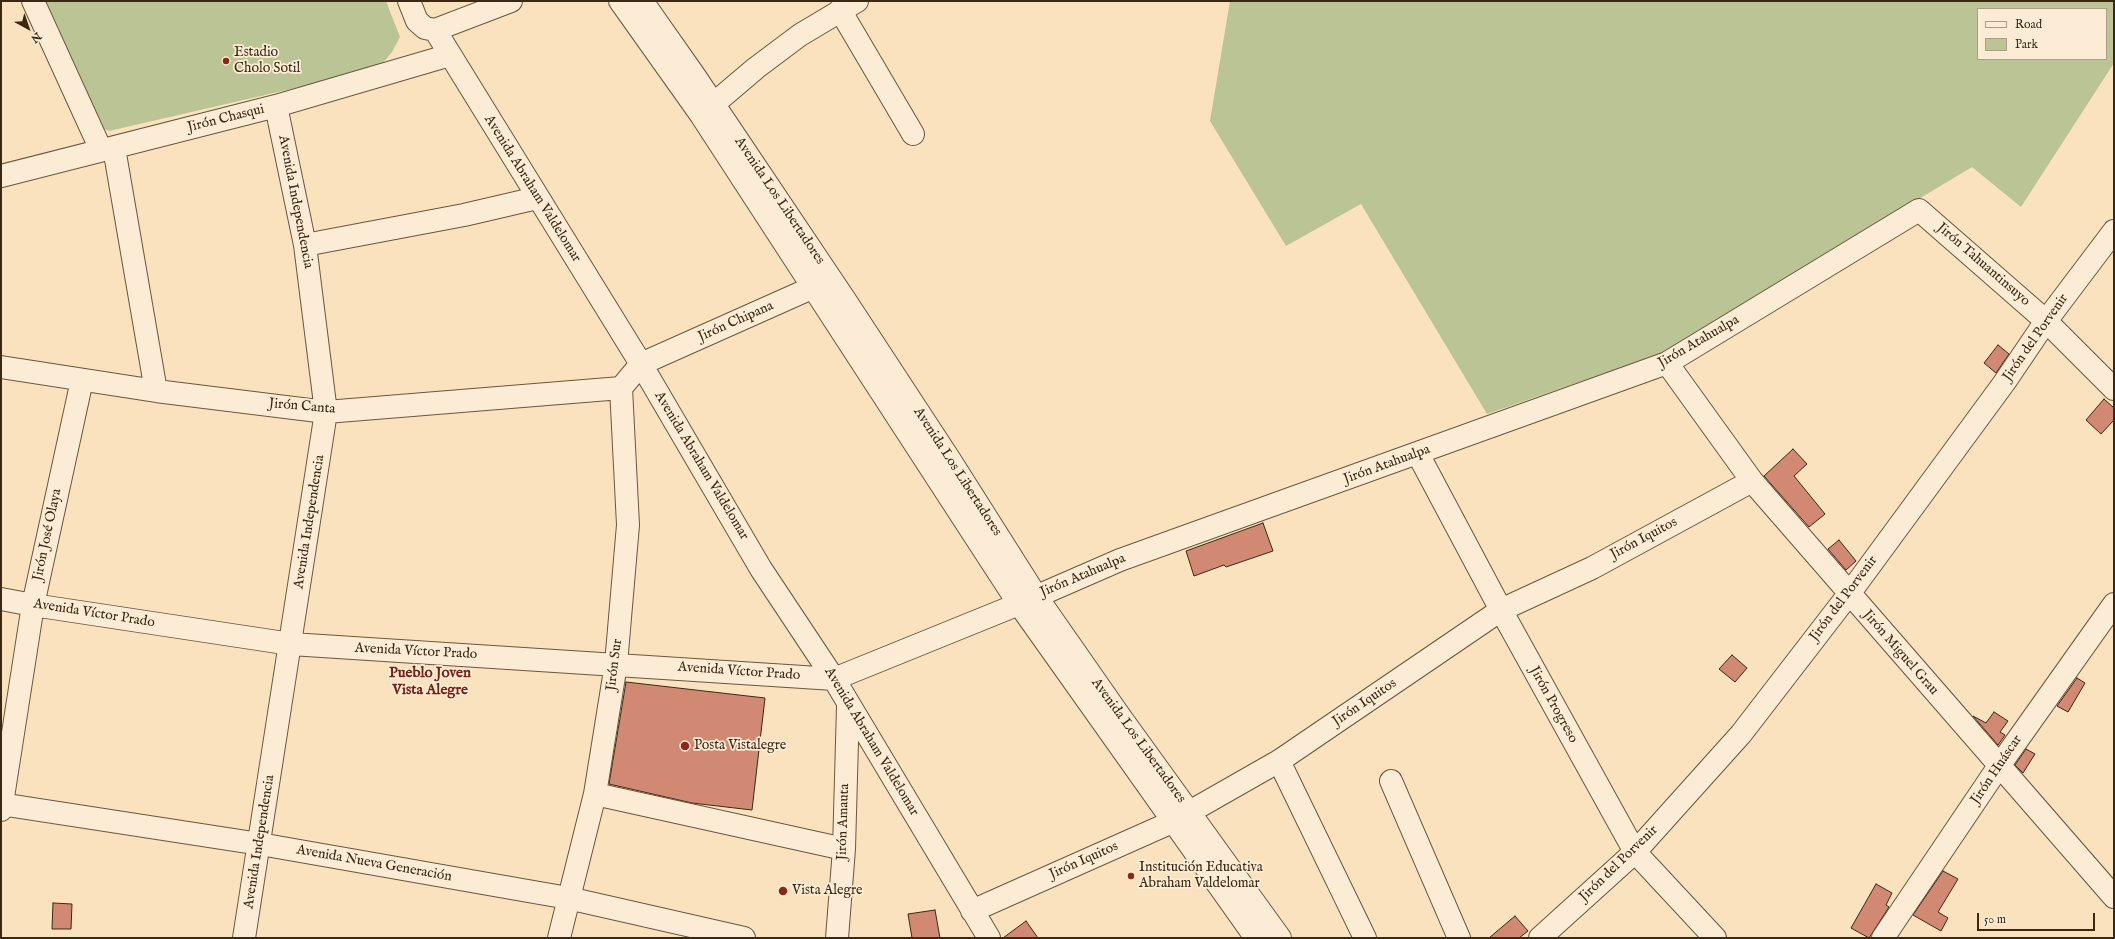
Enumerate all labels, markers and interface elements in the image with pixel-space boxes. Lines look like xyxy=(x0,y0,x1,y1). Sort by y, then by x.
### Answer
north arrow xyxy=(8,8,48,48)
legend xyxy=(1977,8,2107,60)
text: Road xyxy=(2015,17,2042,32)
text: N xyxy=(28,29,44,46)
text: Park xyxy=(2015,37,2038,52)
place label: Estadio Cholo Sotil xyxy=(234,45,300,78)
marker: Estadio Cholo Sotil xyxy=(221,56,231,66)
street label: Jirón Chasqui xyxy=(186,101,266,137)
street label: Avenida Abraham Valdelomar xyxy=(480,112,584,266)
street label: Avenida Independencia xyxy=(274,134,316,270)
street label: Avenida Los Libertadores xyxy=(730,134,828,268)
street label: Jirón Tahuantinsuyo xyxy=(1933,220,2033,310)
street label: Jirón del Porvenir xyxy=(2000,291,2072,385)
street label: Jirón Chipana xyxy=(696,298,776,346)
street label: Jirón Atahualpa xyxy=(1655,312,1743,372)
street label: Avenida Abraham Valdelomar xyxy=(650,389,752,543)
street label: Jirón Canta xyxy=(268,396,336,418)
street label: Avenida Los Libertadores xyxy=(909,404,1005,540)
street label: Jirón Atahualpa xyxy=(1341,442,1433,488)
street label: Avenida Independencia xyxy=(291,454,329,590)
street label: Jirón José Olaya xyxy=(30,487,66,583)
street label: Jirón Iquitos xyxy=(1608,514,1680,564)
street label: Jirón Atahualpa xyxy=(1038,550,1128,602)
street label: Jirón del Porvenir xyxy=(1806,553,1882,645)
street label: Avenida Víctor Prado xyxy=(32,596,156,632)
street label: Jirón Miguel Grau xyxy=(1859,607,1941,699)
street label: Jirón Sur xyxy=(603,638,627,692)
street label: Avenida Víctor Prado xyxy=(354,640,478,664)
street label: Avenida Víctor Prado xyxy=(677,659,801,685)
street label: Jirón Progreso xyxy=(1525,664,1581,746)
district label: Pueblo Joven Vista Alegre xyxy=(389,665,471,700)
street label: Avenida Abraham Valdelomar xyxy=(820,665,922,819)
street label: Avenida Los Libertadores xyxy=(1087,675,1189,807)
street label: Jirón Iquitos xyxy=(1330,675,1400,731)
street label: Jirón Huáscar xyxy=(1968,732,2026,808)
place label: Posta Vistalegre xyxy=(694,738,786,754)
marker: Posta Vistalegre xyxy=(679,740,691,752)
street label: Avenida Independencia xyxy=(241,774,279,910)
street label: Jirón Amauta xyxy=(834,783,854,861)
street label: Jirón del Porvenir xyxy=(1576,822,1662,906)
street label: Jirón Iquitos xyxy=(1047,838,1121,884)
street label: Avenida Nueva Generación xyxy=(295,842,453,886)
place label: Institución Educativa Abraham Valdelomar xyxy=(1139,860,1263,892)
marker: Institución Educativa Abraham Valdelomar xyxy=(1126,871,1136,881)
place label: Vista Alegre xyxy=(792,883,863,899)
marker: Vista Alegre xyxy=(777,885,789,897)
scale bar xyxy=(1979,905,2097,931)
text: 50 m xyxy=(1984,912,2006,927)

